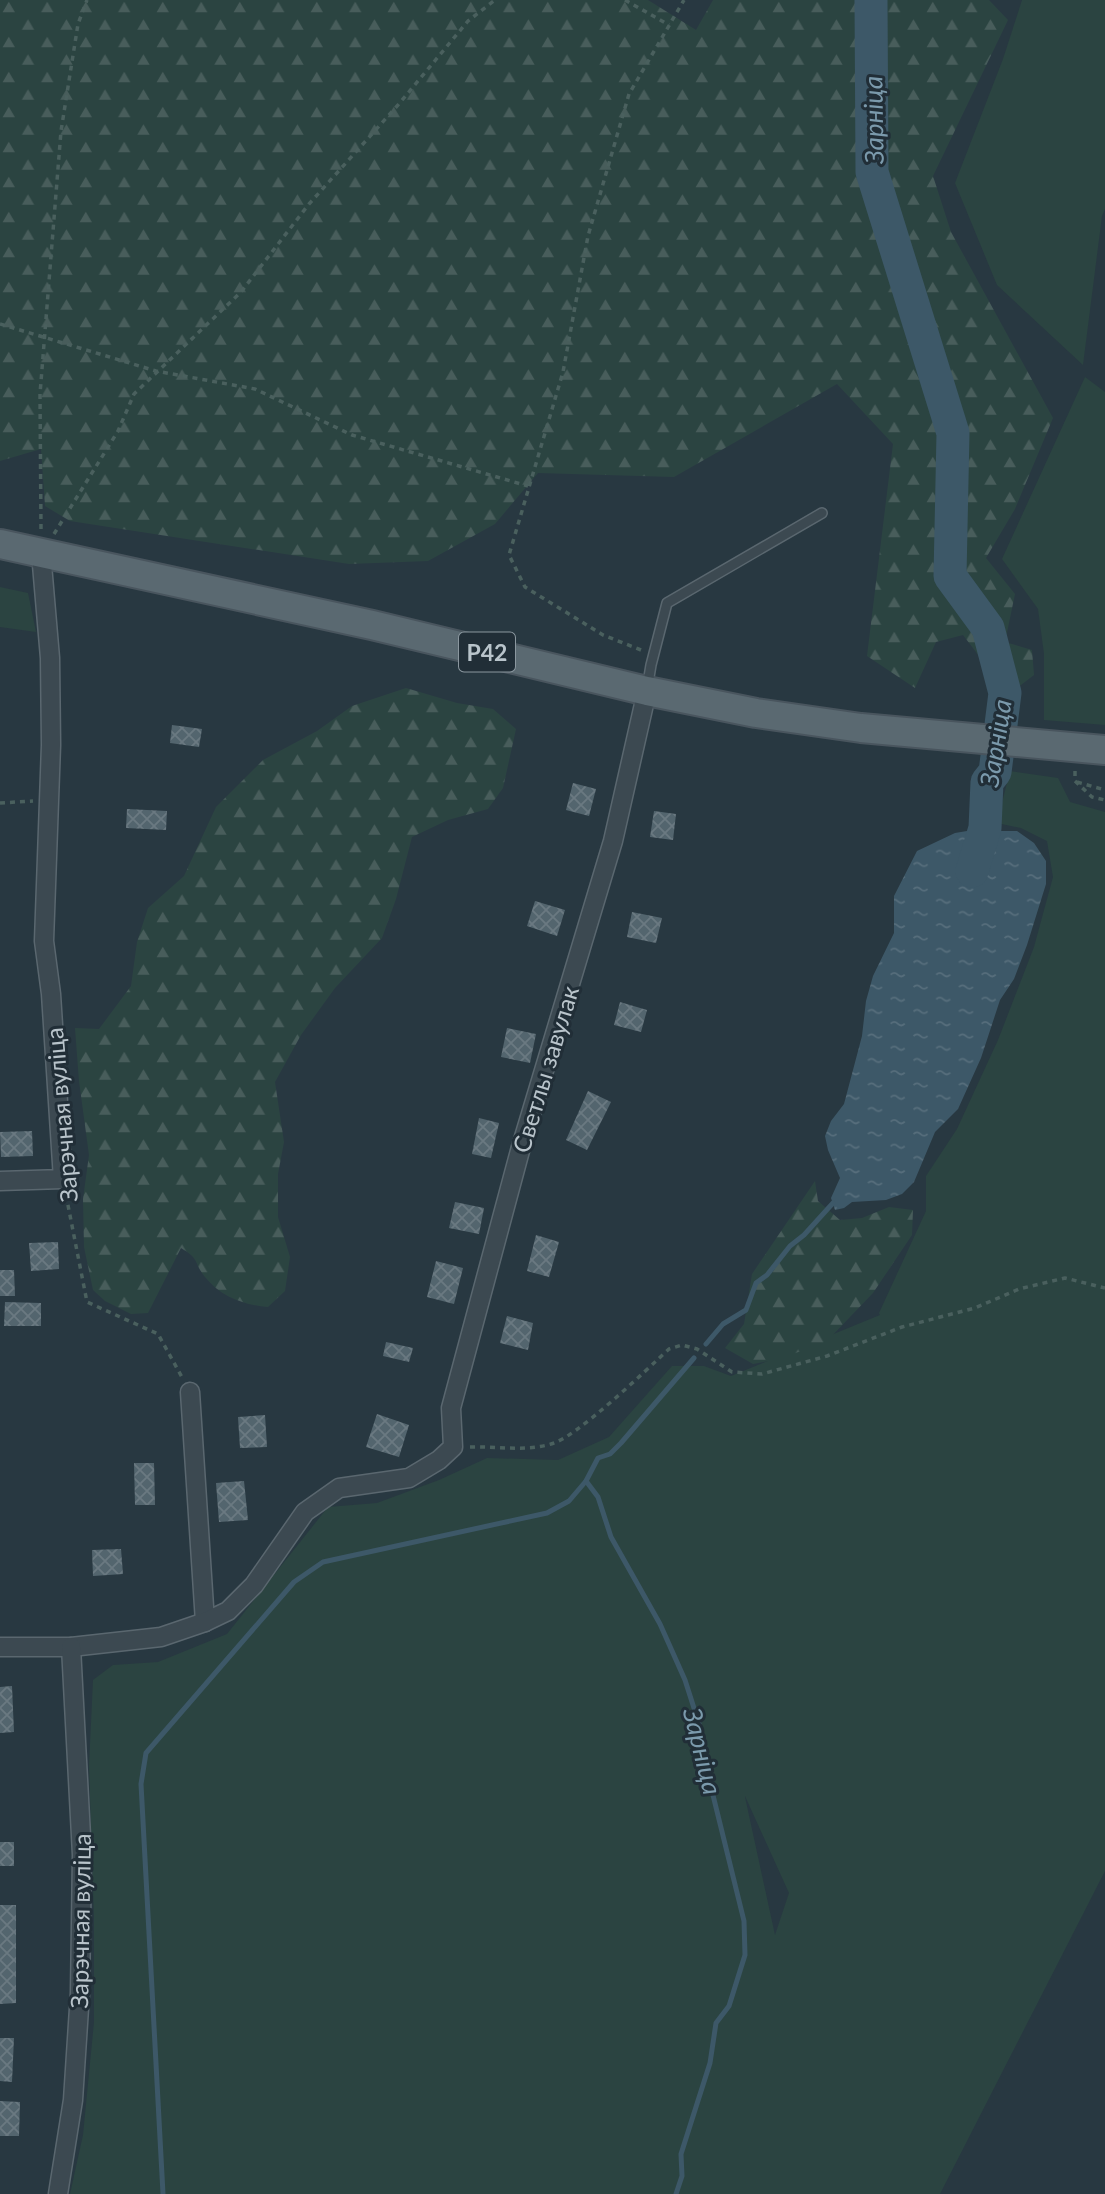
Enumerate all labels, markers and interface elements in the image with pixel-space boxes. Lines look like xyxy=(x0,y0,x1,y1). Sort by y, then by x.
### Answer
water label: Зарніца xyxy=(856,76,890,165)
road number: Р42 xyxy=(459,632,515,672)
water label: Зарніца xyxy=(972,697,1018,790)
street label: Светлы завулак xyxy=(506,982,584,1156)
street label: Зарэчная вуліца xyxy=(39,1026,83,1204)
water label: Зарніца xyxy=(677,1703,729,1798)
street label: Зарэчная вуліца xyxy=(64,1833,96,2009)

